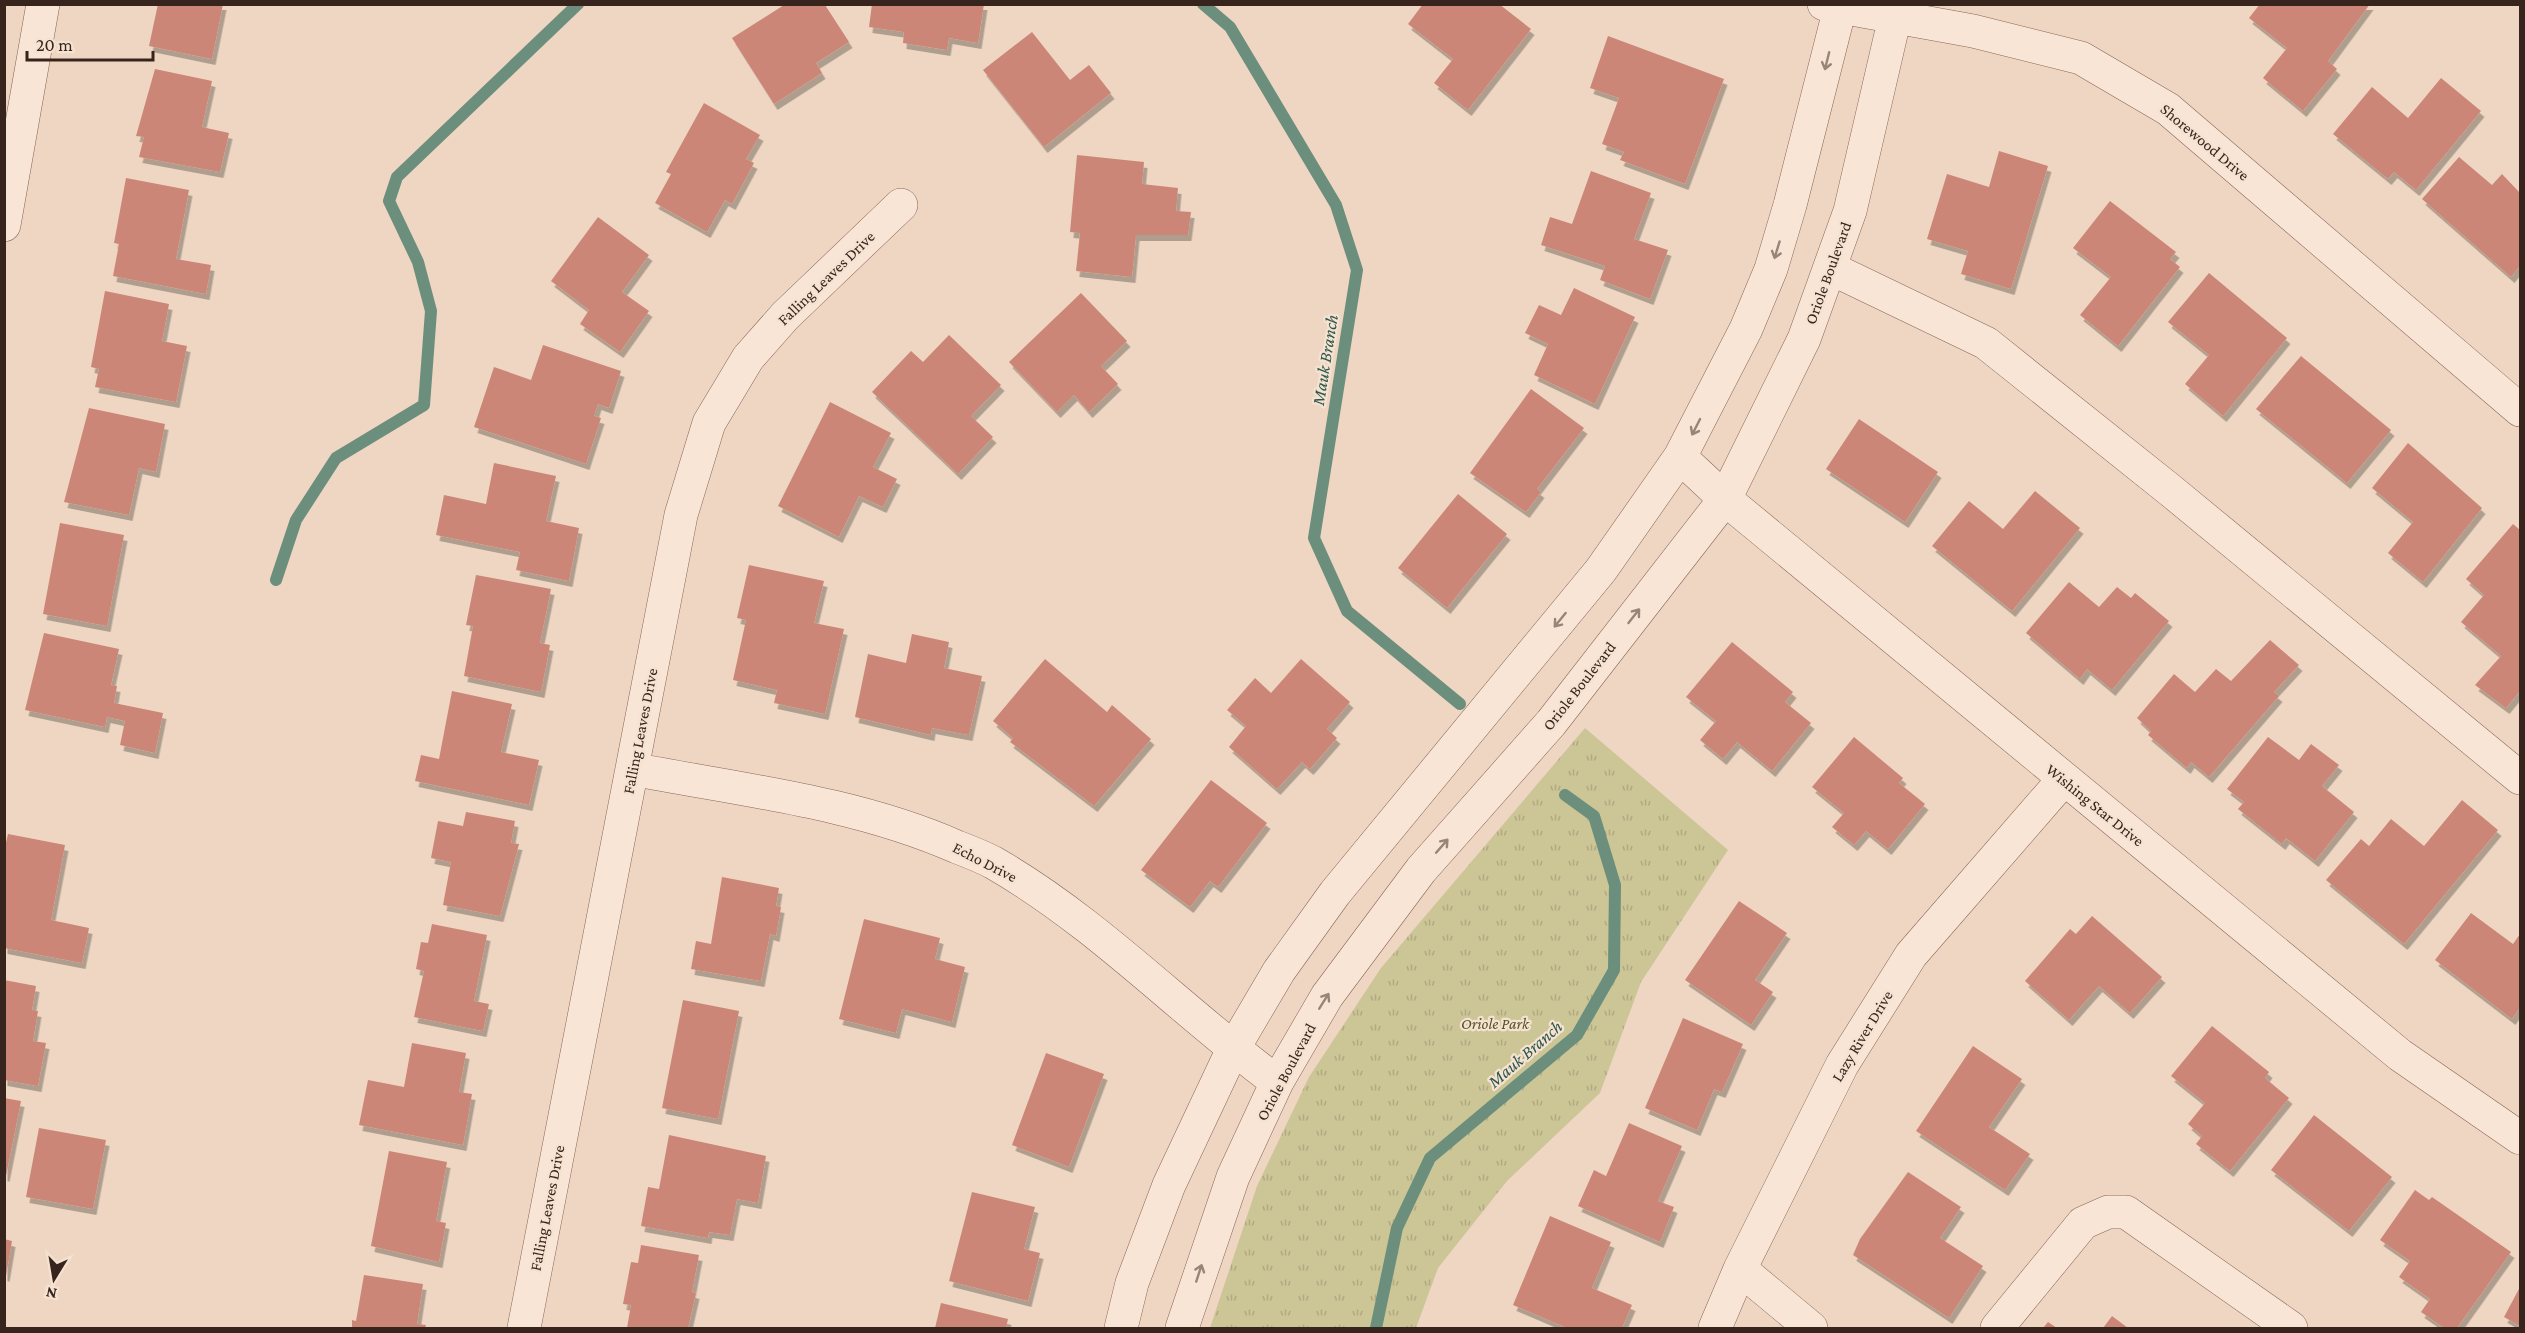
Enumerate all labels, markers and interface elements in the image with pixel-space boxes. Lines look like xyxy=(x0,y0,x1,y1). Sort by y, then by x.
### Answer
scale bar xyxy=(27,24,153,62)
text: 20 m xyxy=(36,35,73,55)
one-way arrow xyxy=(1820,51,1832,70)
street label: Shorewood Drive xyxy=(2157,100,2253,184)
street label: Oriole Boulevard xyxy=(1802,219,1855,326)
street label: Falling Leaves Drive xyxy=(774,228,878,329)
one-way arrow xyxy=(1771,240,1782,259)
water label: Mauk Branch xyxy=(1308,313,1342,408)
one-way arrow xyxy=(1690,417,1701,435)
one-way arrow xyxy=(1628,608,1641,624)
one-way arrow xyxy=(1553,612,1567,627)
street label: Oriole Boulevard xyxy=(1539,638,1619,734)
street label: Falling Leaves Drive xyxy=(619,667,661,795)
street label: Wishing Star Drive xyxy=(2042,760,2147,850)
street label: Echo Drive xyxy=(950,839,1020,885)
one-way arrow xyxy=(1435,839,1449,854)
street label: Lazy River Drive xyxy=(1828,987,1897,1085)
one-way arrow xyxy=(1319,993,1331,1010)
park label: Oriole Park xyxy=(1461,1015,1530,1032)
water label: Mauk Branch xyxy=(1483,1016,1566,1092)
street label: Oriole Boulevard xyxy=(1253,1020,1319,1123)
street label: Falling Leaves Drive xyxy=(526,1144,568,1272)
north arrow xyxy=(24,1249,84,1309)
one-way arrow xyxy=(1194,1264,1205,1283)
text: N xyxy=(44,1284,58,1303)

